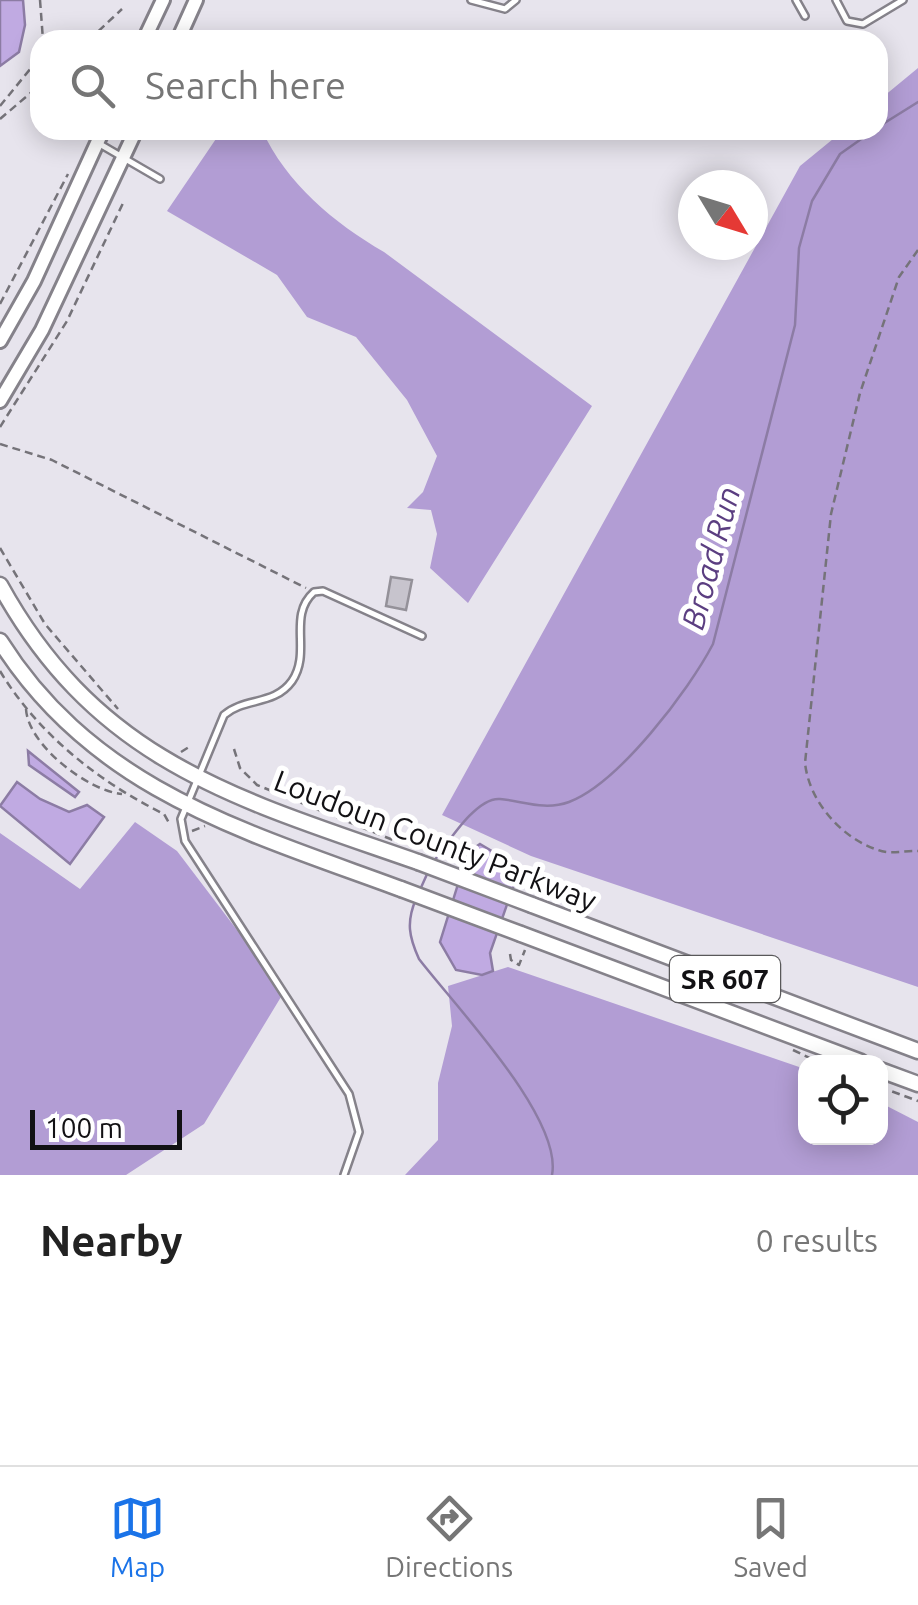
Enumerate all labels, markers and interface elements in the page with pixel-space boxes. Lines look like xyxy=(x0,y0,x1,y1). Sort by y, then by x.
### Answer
search box xyxy=(30,30,888,140)
icon: search xyxy=(65,58,120,113)
text: Search here xyxy=(145,64,346,106)
north arrow xyxy=(678,170,768,260)
water label: Broad Run xyxy=(674,482,746,633)
street label: Loudoun County Parkway xyxy=(269,763,601,917)
road number: SR 607 xyxy=(670,956,780,1002)
map controls xyxy=(798,1055,888,1145)
button: locate xyxy=(798,1055,888,1145)
scale bar xyxy=(30,1105,182,1150)
text: 100 m xyxy=(45,1112,123,1143)
text: Nearby xyxy=(40,1217,183,1264)
text: 0 results xyxy=(756,1222,878,1258)
tab: Map xyxy=(110,1491,165,1582)
tab: Directions xyxy=(385,1491,513,1582)
tab: Saved xyxy=(733,1491,808,1582)

